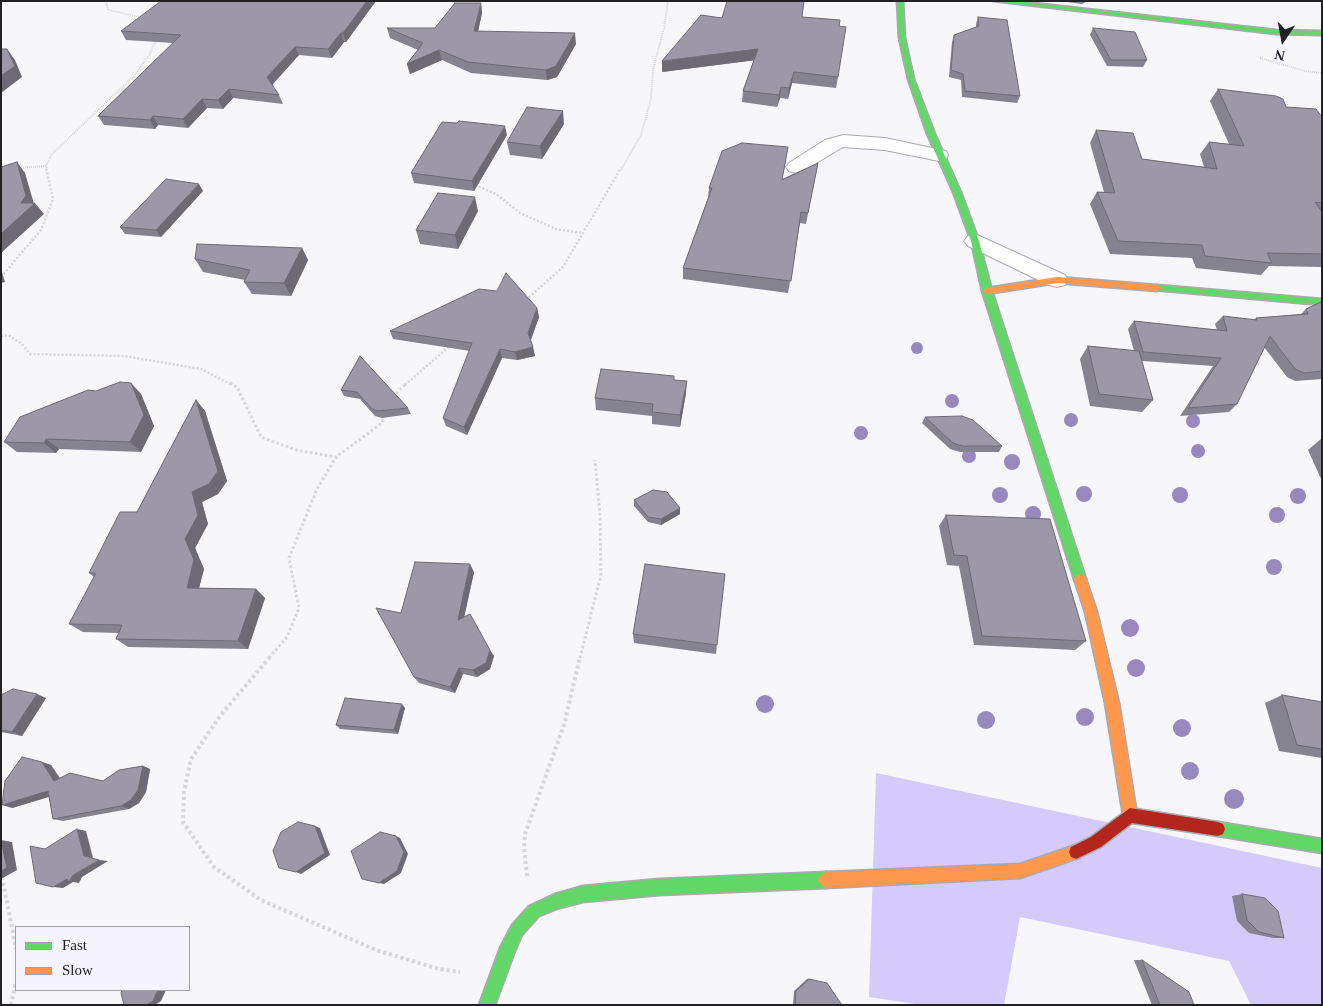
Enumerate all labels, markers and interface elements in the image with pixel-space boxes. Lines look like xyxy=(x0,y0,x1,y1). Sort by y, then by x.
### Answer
north arrow xyxy=(1258,15,1308,65)
text: N xyxy=(1273,47,1286,64)
legend xyxy=(15,926,190,991)
text: Fast xyxy=(62,937,87,953)
text: Slow xyxy=(62,962,93,978)

